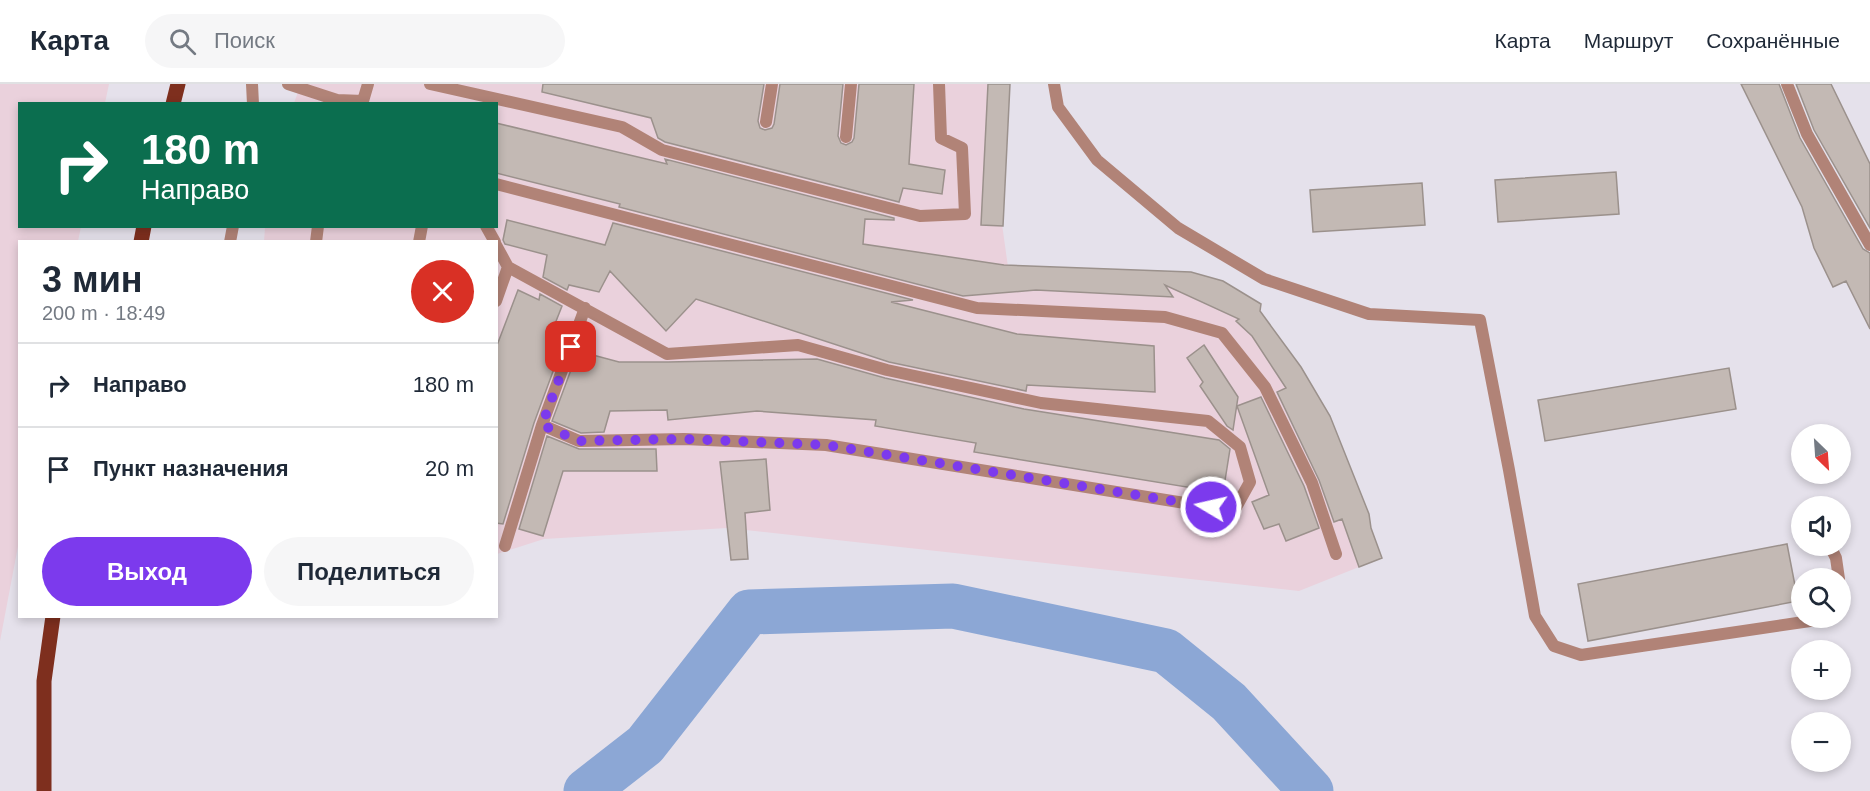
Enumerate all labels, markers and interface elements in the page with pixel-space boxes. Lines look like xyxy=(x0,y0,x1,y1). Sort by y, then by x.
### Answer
search box xyxy=(145,14,565,68)
text: Карта xyxy=(30,25,109,56)
icon: search xyxy=(166,25,199,58)
text: Поиск xyxy=(214,28,275,53)
text: Карта xyxy=(1495,29,1551,52)
text: Маршрут xyxy=(1584,29,1673,52)
text: Сохранённые xyxy=(1706,29,1840,52)
icon: right xyxy=(42,126,120,204)
text: 180 m xyxy=(141,126,260,173)
text: Направо xyxy=(141,175,249,205)
text: 3 мин xyxy=(42,259,143,300)
button: close xyxy=(411,260,474,323)
text: 200 m · 18:49 xyxy=(42,302,165,324)
pin xyxy=(545,321,596,372)
icon: arrive xyxy=(554,330,587,363)
icon: right xyxy=(42,369,75,402)
text: Направо xyxy=(93,372,187,397)
text: 180 m xyxy=(413,372,474,397)
north arrow xyxy=(1791,424,1851,484)
map controls xyxy=(1791,424,1851,772)
icon: arrive xyxy=(42,453,75,486)
text: Пункт назначения xyxy=(93,456,289,481)
text: 20 m xyxy=(425,456,474,481)
position arrow xyxy=(1179,475,1243,539)
button: sound xyxy=(1791,496,1851,556)
button: Выход xyxy=(42,537,252,606)
button: Поделиться xyxy=(264,537,474,606)
button: search xyxy=(1791,568,1851,628)
button: + xyxy=(1791,640,1851,700)
button: − xyxy=(1791,712,1851,772)

